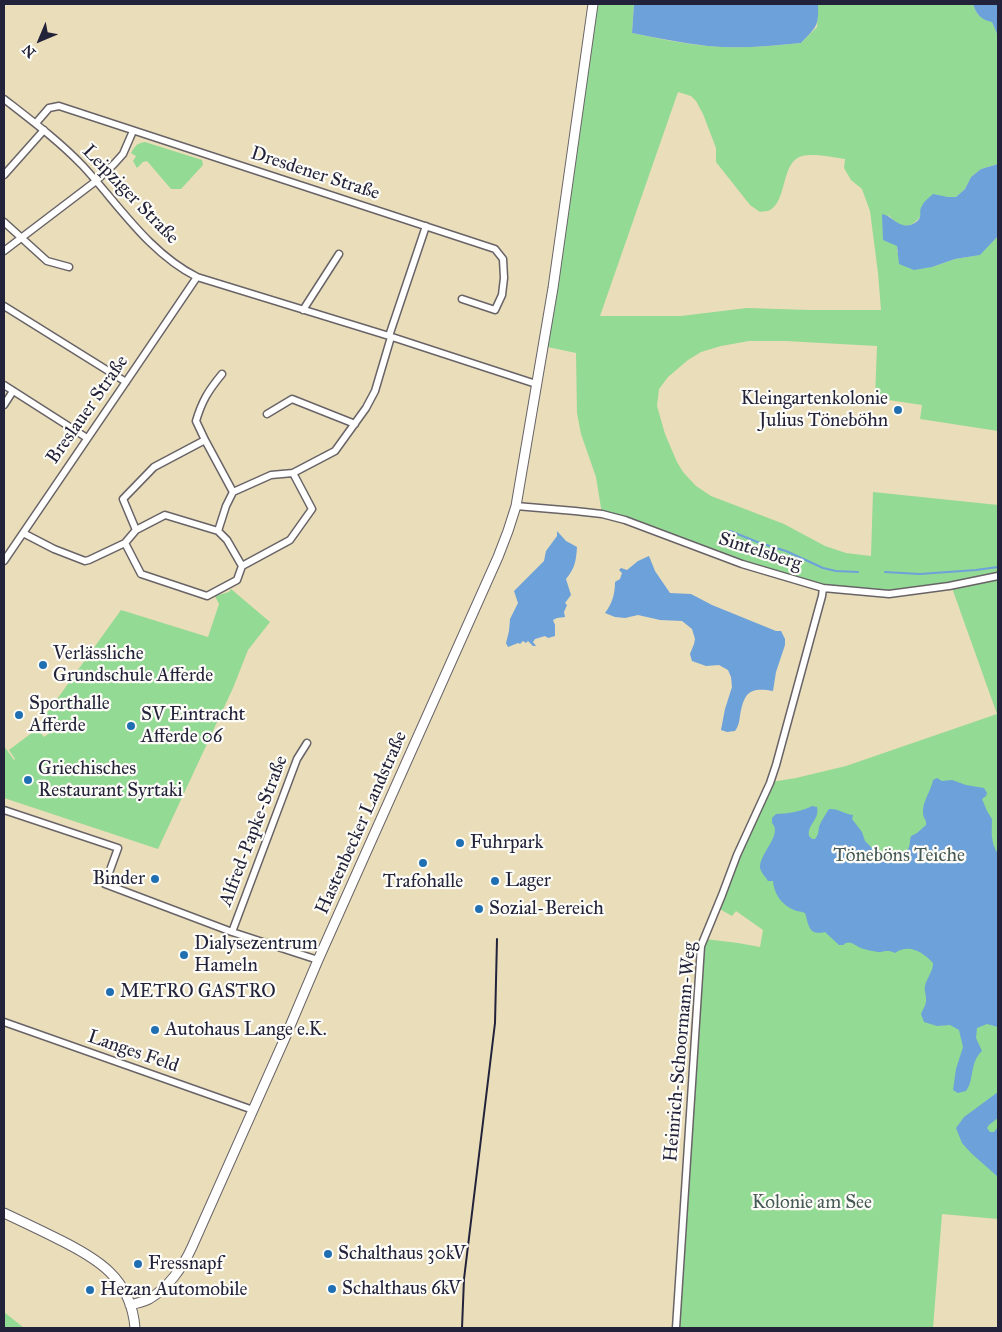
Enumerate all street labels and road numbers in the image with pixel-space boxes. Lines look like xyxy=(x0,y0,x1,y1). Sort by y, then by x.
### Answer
street label: Leipziger Straße xyxy=(77,141,183,249)
street label: Dresdener Straße xyxy=(248,142,382,206)
street label: Breslauer Straße xyxy=(42,351,134,469)
street label: Sintelsberg xyxy=(715,528,805,576)
street label: Hastenbecker Landstraße xyxy=(311,728,413,918)
street label: Alfred-Papke-Straße xyxy=(215,752,293,910)
street label: Heinrich-Schoormann-Weg xyxy=(660,941,702,1163)
street label: Langes Feld xyxy=(85,1026,181,1078)

